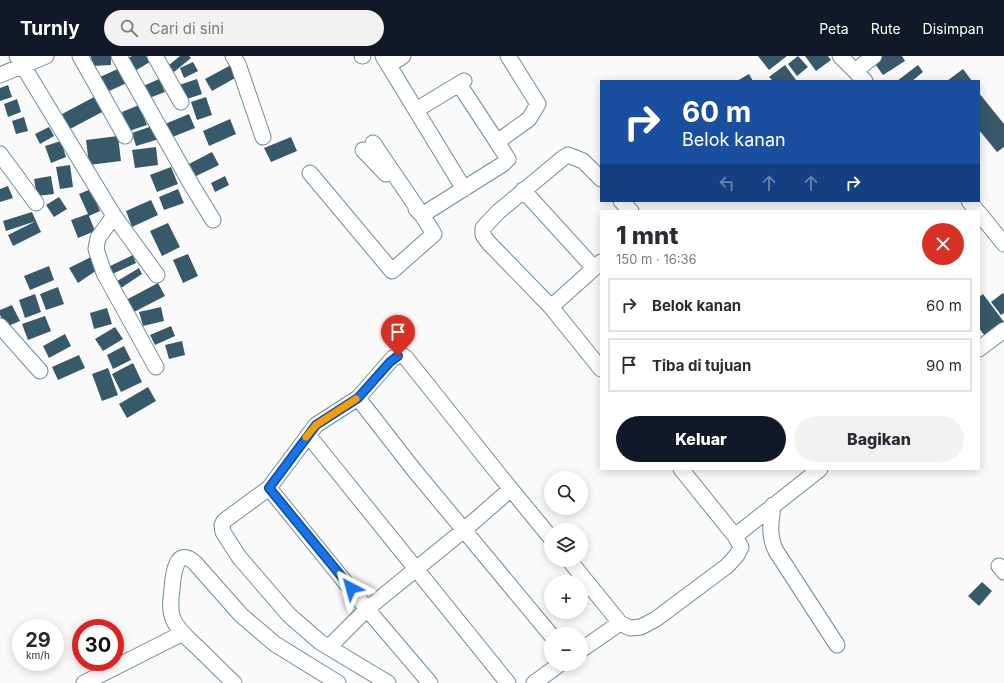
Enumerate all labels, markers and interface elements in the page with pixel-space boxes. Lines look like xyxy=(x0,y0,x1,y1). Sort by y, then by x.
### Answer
search box xyxy=(104,10,384,46)
text: Turnly xyxy=(20,17,80,40)
icon: search xyxy=(118,17,140,39)
text: Cari di sini xyxy=(150,19,224,38)
text: Peta xyxy=(819,20,849,37)
text: Rute xyxy=(871,20,901,37)
text: Disimpan xyxy=(923,20,984,37)
text: 60 m xyxy=(682,95,751,129)
icon: right xyxy=(616,96,668,148)
text: Belok kanan xyxy=(682,129,786,150)
icon: left xyxy=(716,172,738,194)
icon: ahead xyxy=(758,172,780,194)
icon: ahead xyxy=(800,172,822,194)
icon: right xyxy=(842,172,864,194)
text: 1 mnt xyxy=(616,221,679,250)
button: close xyxy=(922,223,964,265)
text: 150 m · 16:36 xyxy=(616,251,697,267)
icon: right xyxy=(618,294,640,316)
text: Belok kanan xyxy=(652,296,741,315)
text: 60 m xyxy=(926,296,962,315)
pin xyxy=(381,315,415,356)
icon: arrive xyxy=(387,321,409,343)
icon: arrive xyxy=(618,354,640,376)
text: Tiba di tujuan xyxy=(652,356,751,375)
text: 90 m xyxy=(926,356,962,375)
button: Keluar xyxy=(616,416,786,462)
button: Bagikan xyxy=(794,416,964,462)
map controls xyxy=(544,471,588,671)
button: search xyxy=(544,471,588,515)
button: layers xyxy=(544,523,588,567)
position arrow xyxy=(330,567,372,609)
button: + xyxy=(544,575,588,619)
speed limit sign: 30 xyxy=(72,619,124,671)
button: − xyxy=(544,627,588,671)
text: 29 xyxy=(25,628,51,652)
text: km/h xyxy=(26,649,50,661)

